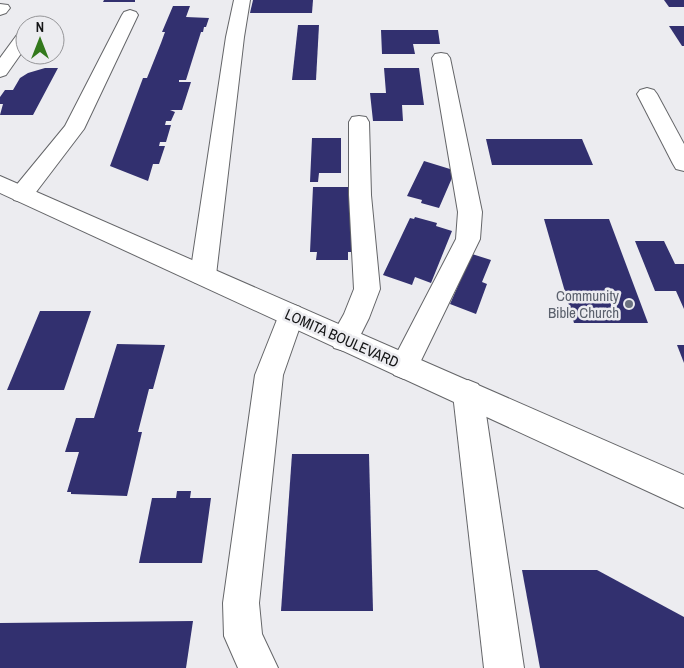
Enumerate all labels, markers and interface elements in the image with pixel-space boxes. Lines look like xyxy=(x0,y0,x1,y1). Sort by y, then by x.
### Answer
north arrow xyxy=(15,15,65,65)
text: N xyxy=(36,18,44,36)
place label: Community Bible Church xyxy=(548,285,620,323)
marker: Community Bible Church xyxy=(623,298,635,310)
street label: LOMITA BOULEVARD xyxy=(282,303,402,373)

